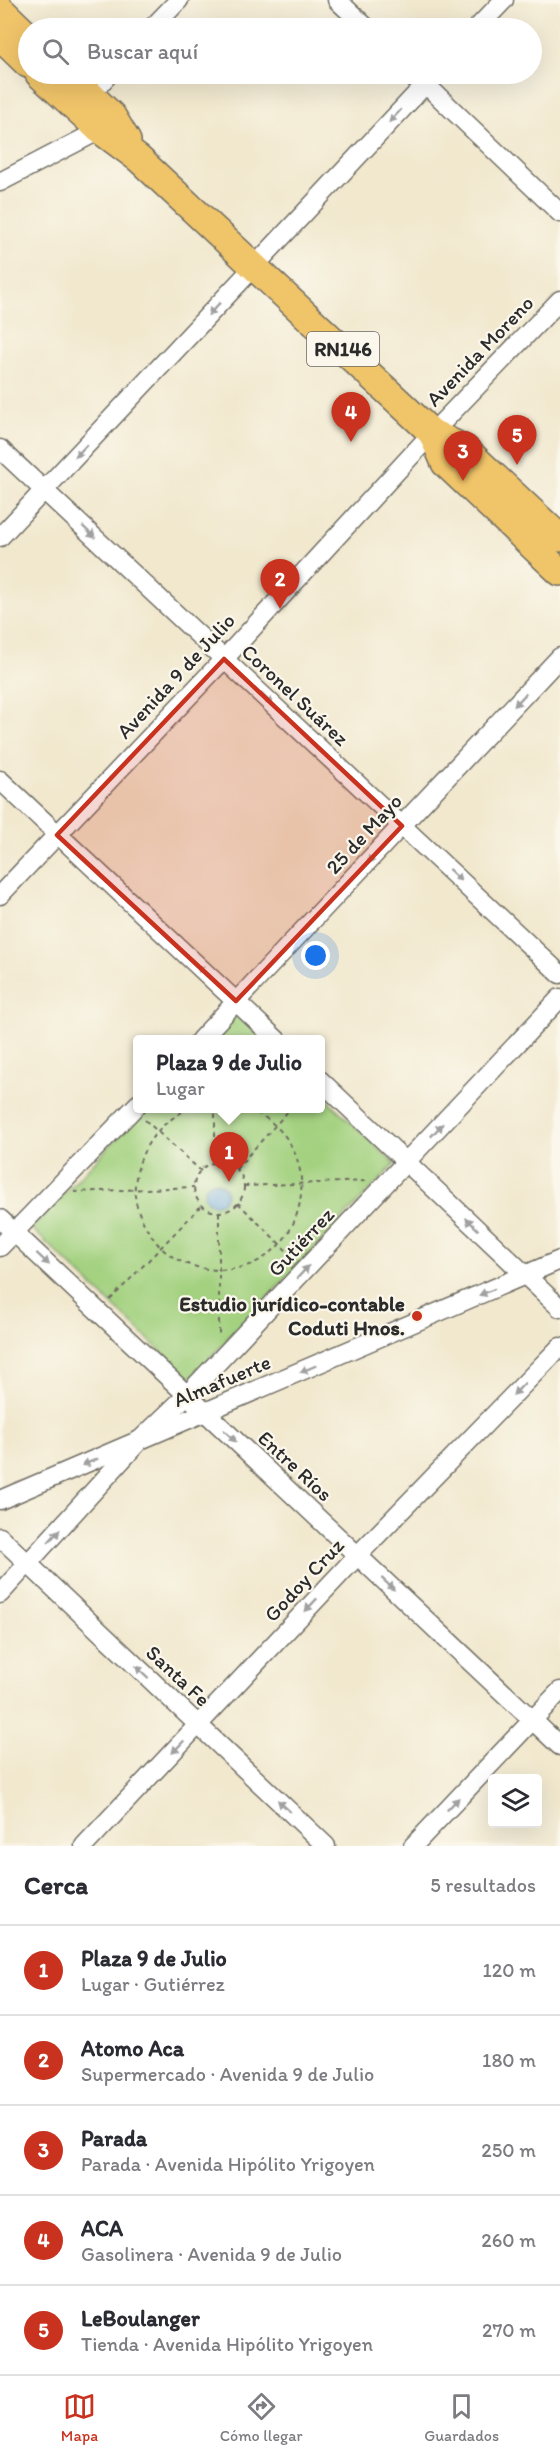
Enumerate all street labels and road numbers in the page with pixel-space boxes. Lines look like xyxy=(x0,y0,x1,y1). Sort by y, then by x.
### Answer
street label: Avenida Moreno xyxy=(421,290,539,411)
road number: RN146 xyxy=(307,332,379,366)
street label: Avenida 9 de Julio xyxy=(111,608,240,744)
street label: Coronel Suárez xyxy=(237,639,354,751)
street label: 25 de Mayo xyxy=(320,788,407,879)
street label: Gutiérrez xyxy=(262,1202,339,1281)
street label: Almafuerte xyxy=(170,1349,274,1412)
street label: Entre Ríos xyxy=(253,1425,338,1506)
street label: Godoy Cruz xyxy=(259,1532,349,1627)
street label: Santa Fe xyxy=(141,1640,216,1712)

